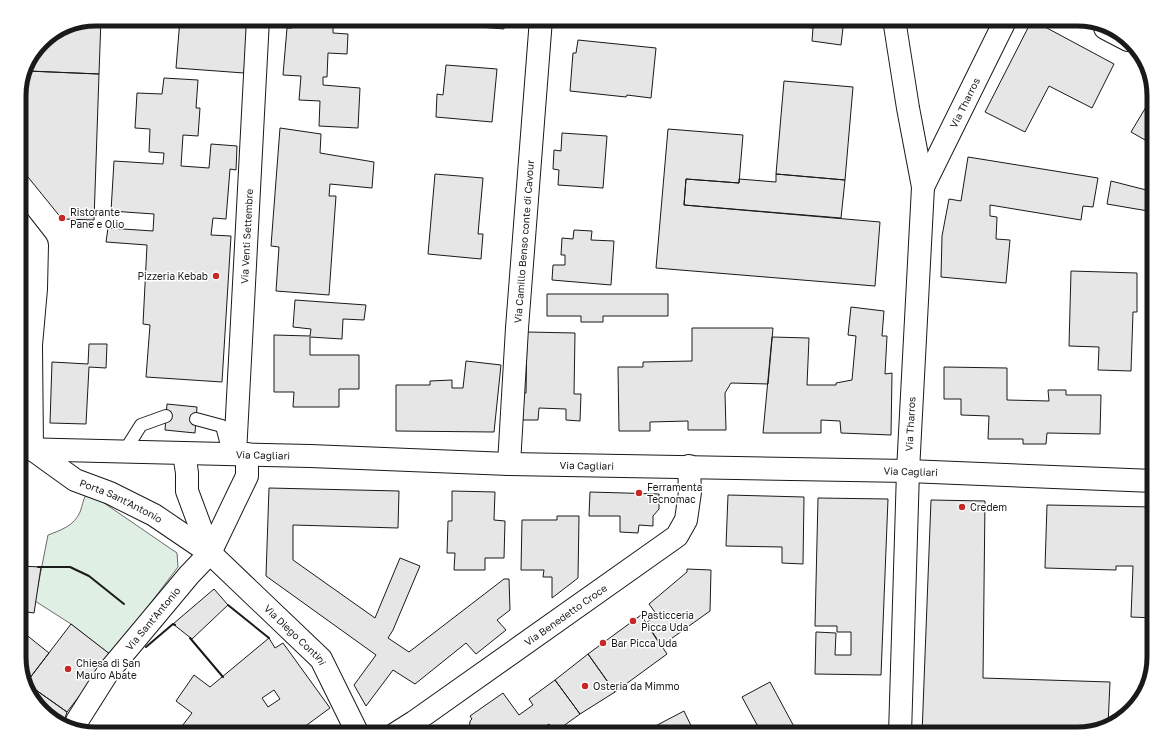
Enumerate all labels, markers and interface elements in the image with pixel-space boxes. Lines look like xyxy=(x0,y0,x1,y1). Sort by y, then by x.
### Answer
street label: Via Tharros xyxy=(947,76,982,130)
street label: Via Camillo Benso conte di Cavour xyxy=(511,159,536,324)
street label: Via Venti Settembre xyxy=(238,188,255,284)
place label: Ristorante Pane e Olio xyxy=(70,206,124,230)
marker: Ristorante Pane e Olio xyxy=(57,213,67,223)
place label: Pizzeria Kebab xyxy=(137,270,208,282)
marker: Pizzeria Kebab xyxy=(211,271,221,281)
street label: Via Tharros xyxy=(903,396,917,452)
street label: Via Cagliari xyxy=(236,448,290,462)
street label: Via Cagliari xyxy=(559,459,614,472)
street label: Via Cagliari xyxy=(883,465,938,478)
street label: Porta Sant'Antonio xyxy=(78,476,165,525)
place label: Ferramenta Tecnomac xyxy=(647,481,702,505)
marker: Ferramenta Tecnomac xyxy=(634,488,644,498)
place label: Credem xyxy=(970,501,1007,513)
marker: Credem xyxy=(957,502,967,512)
street label: Via Benedetto Croce xyxy=(522,581,609,648)
street label: Via Sant'Antonio xyxy=(123,584,183,653)
street label: Via Diego Contini xyxy=(262,602,329,667)
place label: Pasticceria Picca Uda xyxy=(641,609,694,633)
marker: Pasticceria Picca Uda xyxy=(628,616,638,626)
place label: Bar Picca Uda xyxy=(611,637,677,649)
marker: Bar Picca Uda xyxy=(598,638,608,648)
place label: Chiesa di San Mauro Abate xyxy=(76,657,140,681)
marker: Chiesa di San Mauro Abate xyxy=(63,664,73,674)
place label: Osteria da Mimmo xyxy=(593,680,680,692)
marker: Osteria da Mimmo xyxy=(580,681,590,691)

